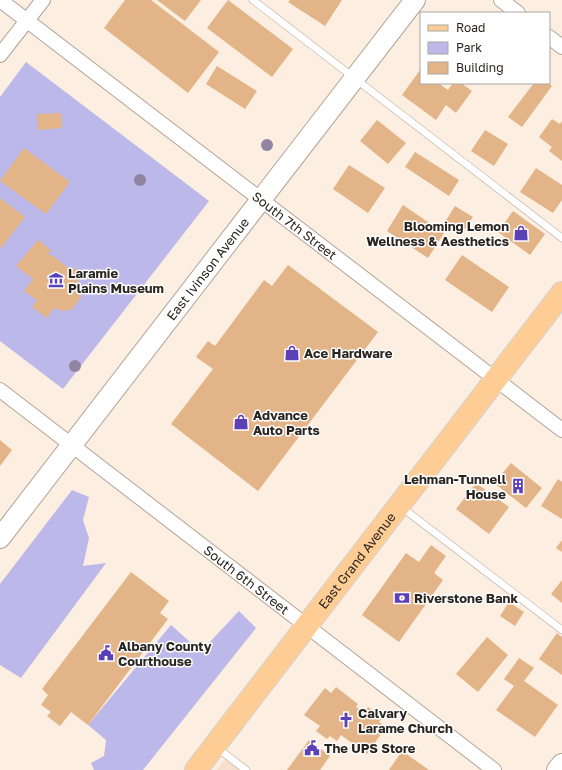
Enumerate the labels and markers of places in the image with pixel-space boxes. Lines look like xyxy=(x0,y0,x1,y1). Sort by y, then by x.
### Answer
place label: Blooming Lemon Wellness & Aesthetics xyxy=(366,218,509,249)
shop icon: Blooming Lemon Wellness & Aesthetics xyxy=(512,224,530,242)
place label: Laramie Plains Museum xyxy=(68,265,164,296)
museum icon: Laramie Plains Museum xyxy=(47,271,65,289)
shop icon: Ace Hardware xyxy=(283,344,301,362)
place label: Ace Hardware xyxy=(304,345,393,361)
place label: Advance Auto Parts xyxy=(253,407,320,438)
shop icon: Advance Auto Parts xyxy=(232,413,250,431)
place label: Lehman-Tunnell House xyxy=(404,471,507,502)
building icon: Lehman-Tunnell House xyxy=(509,477,527,495)
bank icon: Riverstone Bank xyxy=(393,589,411,607)
place label: Riverstone Bank xyxy=(414,590,518,606)
place label: Albany County Courthouse xyxy=(118,638,212,669)
public building icon: Albany County Courthouse xyxy=(97,644,115,662)
place label: Calvary Larame Church xyxy=(358,705,453,736)
church icon: Calvary Larame Church xyxy=(337,711,355,729)
public building icon: The UPS Store xyxy=(303,739,321,757)
place label: The UPS Store xyxy=(324,740,416,756)

